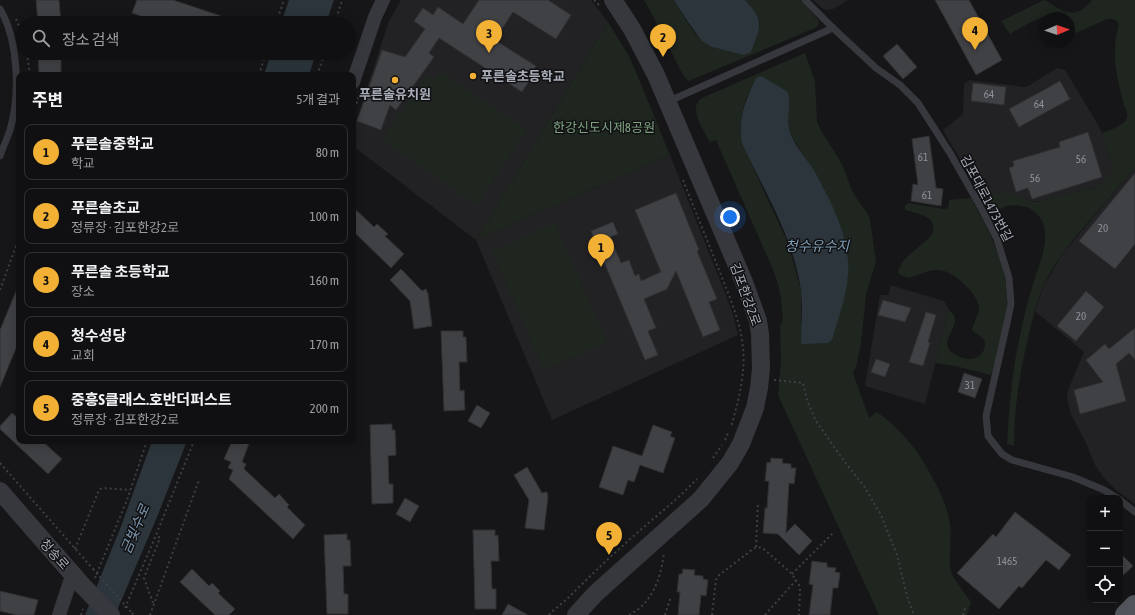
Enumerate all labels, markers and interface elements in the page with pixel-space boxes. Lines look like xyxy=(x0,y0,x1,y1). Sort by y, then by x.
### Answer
north arrow xyxy=(1039,12,1075,48)
search box xyxy=(16,16,356,60)
pin: 4 xyxy=(962,17,988,50)
pin: 3 xyxy=(476,20,502,53)
pin: 2 xyxy=(650,24,676,57)
icon: search xyxy=(30,27,52,49)
text: 장소 검색 xyxy=(62,31,119,48)
place label: 푸른솔초등학교 xyxy=(481,69,565,84)
marker: 푸른솔초등학교 xyxy=(468,71,478,81)
marker: 푸른솔유치원 xyxy=(390,75,400,85)
place label: 푸른솔유치원 xyxy=(359,87,431,102)
house number: 64 xyxy=(984,88,994,100)
text: 주변 xyxy=(32,90,63,110)
text: 5개 결과 xyxy=(296,92,340,107)
house number: 64 xyxy=(1034,98,1044,110)
park label: 한강신도시제8공원 xyxy=(553,120,655,135)
text: 푸른솔중학교 xyxy=(71,135,154,152)
text: 1 xyxy=(43,145,49,160)
text: 80 m xyxy=(316,145,339,160)
house number: 61 xyxy=(918,151,928,163)
street label: 김포대로1473번길 xyxy=(957,152,1016,244)
house number: 56 xyxy=(1076,153,1086,165)
text: 학교 xyxy=(71,156,95,171)
house number: 56 xyxy=(1030,172,1040,184)
house number: 61 xyxy=(922,189,932,201)
text: 푸른솔초교 xyxy=(71,199,140,216)
your location xyxy=(720,207,740,227)
text: 2 xyxy=(43,209,49,224)
text: 100 m xyxy=(310,209,339,224)
text: 정류장 · 김포한강2로 xyxy=(71,220,179,235)
house number: 20 xyxy=(1098,222,1108,234)
pin: 1 xyxy=(588,234,614,267)
water label: 청수유수지 xyxy=(785,238,850,254)
street label: 김포한강2로 xyxy=(727,261,764,328)
text: 푸른솔 초등학교 xyxy=(71,263,170,280)
text: 3 xyxy=(43,273,49,288)
text: 160 m xyxy=(310,273,339,288)
text: 장소 xyxy=(71,284,95,299)
house number: 20 xyxy=(1076,310,1086,322)
text: 청수성당 xyxy=(71,327,126,344)
text: 4 xyxy=(43,337,49,352)
text: 170 m xyxy=(310,337,339,352)
text: 교회 xyxy=(71,348,95,363)
house number: 31 xyxy=(965,379,975,391)
text: 중흥S클래스.호반더퍼스트 xyxy=(71,391,232,408)
text: 5 xyxy=(43,401,49,416)
text: 200 m xyxy=(310,401,339,416)
text: 정류장 · 김포한강2로 xyxy=(71,412,179,427)
map controls xyxy=(1087,495,1123,603)
button: + xyxy=(1087,495,1123,531)
water label: 금빛수로 xyxy=(118,501,153,556)
pin: 5 xyxy=(596,522,622,555)
button: − xyxy=(1087,531,1123,567)
street label: 청송로 xyxy=(37,536,72,573)
house number: 1465 xyxy=(997,555,1017,567)
button: locate xyxy=(1087,567,1123,603)

